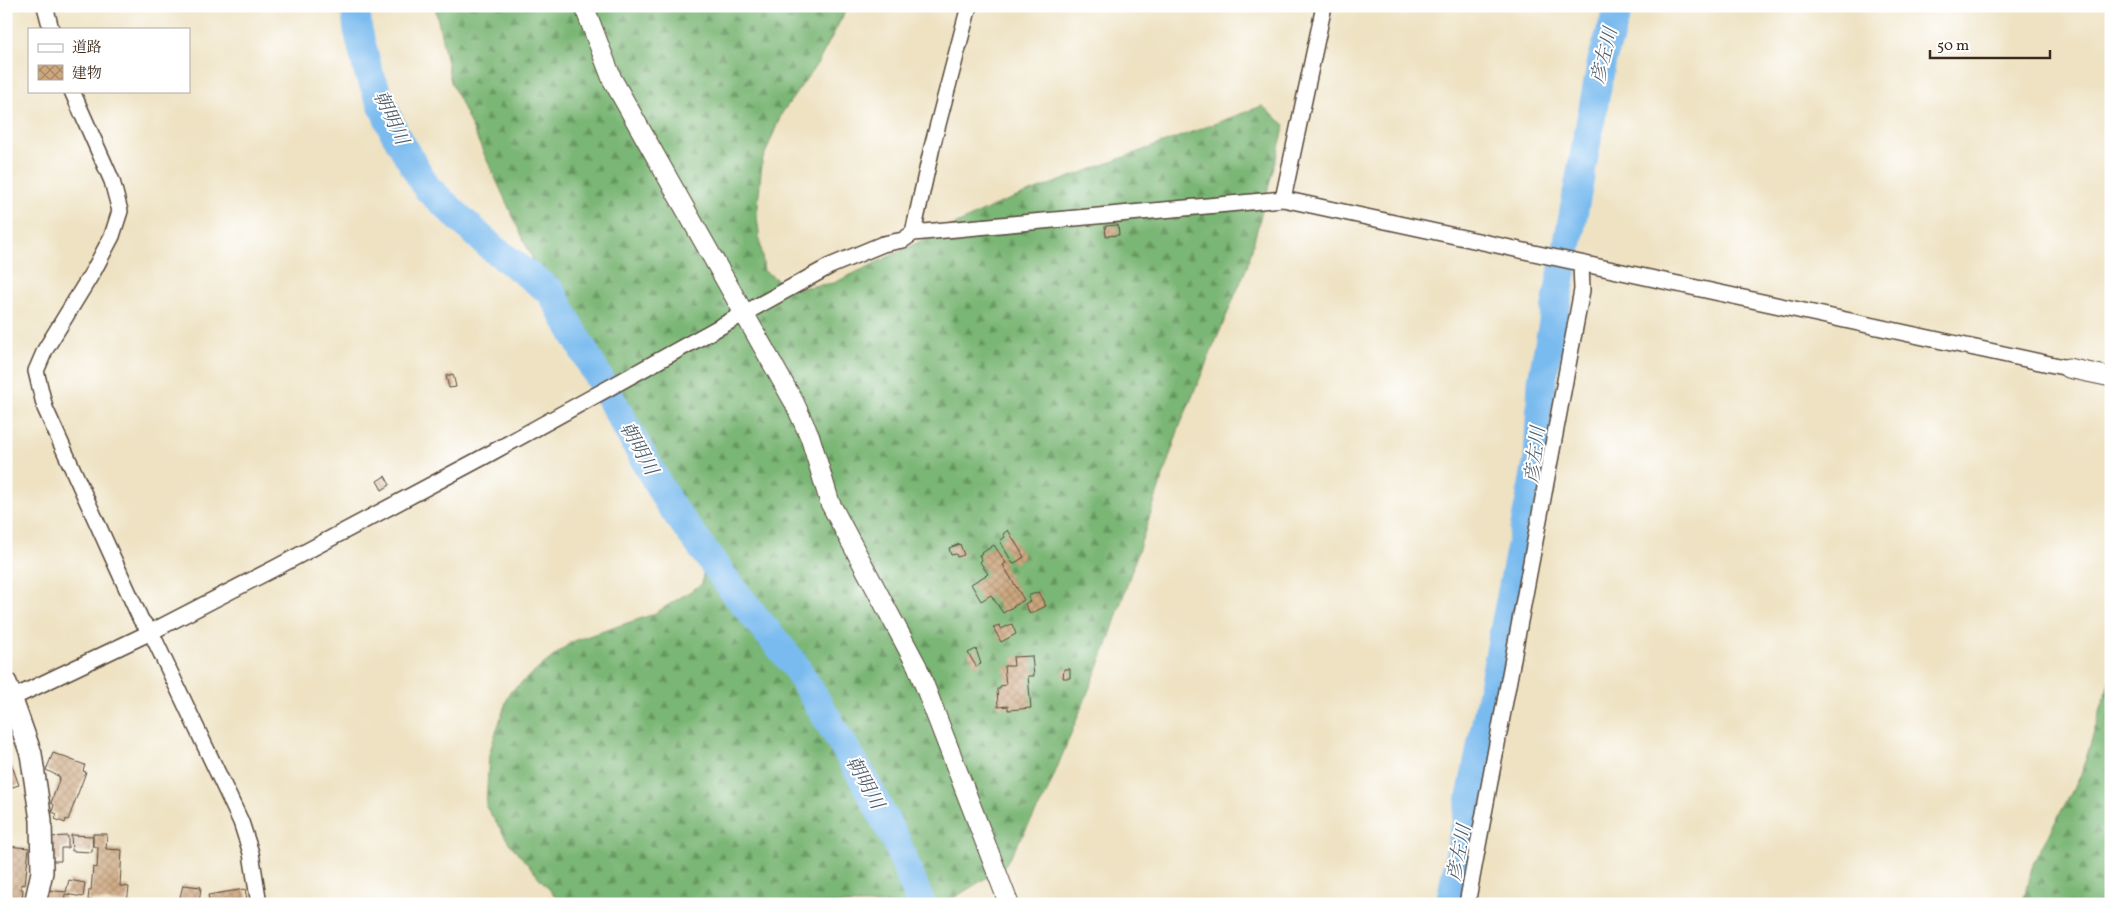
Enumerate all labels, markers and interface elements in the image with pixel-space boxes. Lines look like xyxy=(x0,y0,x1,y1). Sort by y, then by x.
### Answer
water label: 彦左川 xyxy=(1585,23,1625,87)
legend xyxy=(28,28,190,92)
scale bar xyxy=(1930,28,2050,60)
text: 50 m xyxy=(1937,36,1969,57)
text: 道路 xyxy=(72,38,102,59)
text: 建物 xyxy=(72,64,102,85)
water label: 朝明川 xyxy=(366,87,415,151)
water label: 朝明川 xyxy=(613,418,664,482)
water label: 彦左川 xyxy=(1520,423,1553,485)
water label: 朝明川 xyxy=(839,752,890,816)
water label: 彦左川 xyxy=(1442,821,1479,883)

